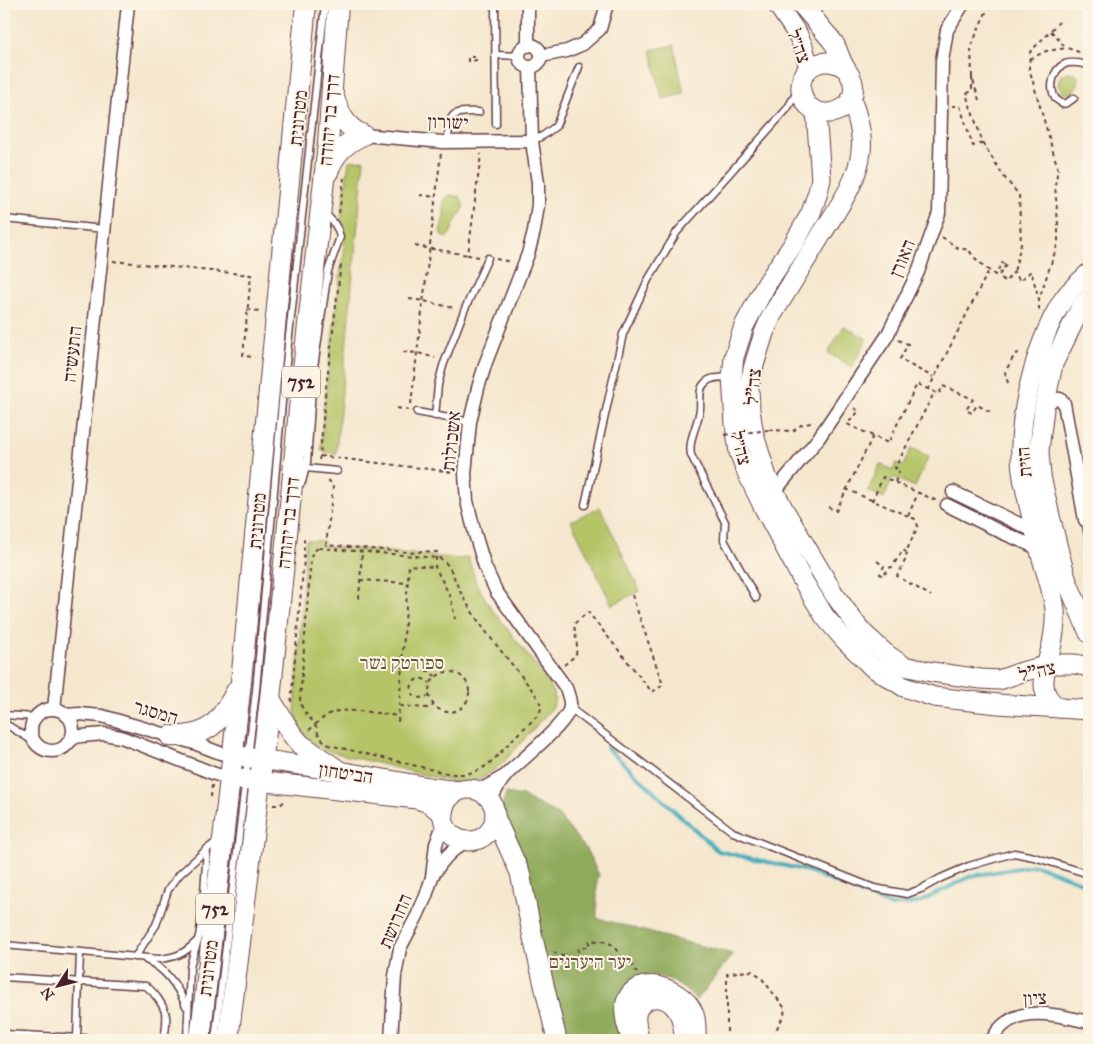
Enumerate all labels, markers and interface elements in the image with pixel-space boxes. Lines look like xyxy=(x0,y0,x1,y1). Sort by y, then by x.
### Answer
street label: צה״ל xyxy=(782,26,816,66)
street label: דרך בר יהודה xyxy=(314,73,344,167)
street label: מטרונית xyxy=(284,89,312,147)
street label: ישורון xyxy=(427,110,469,134)
street label: האורן xyxy=(884,236,920,280)
street label: התעשיה xyxy=(58,325,86,383)
road number: 752 xyxy=(282,367,320,398)
street label: צה"ל xyxy=(740,367,766,407)
street label: אשכולות xyxy=(436,410,466,472)
street label: צה״ל xyxy=(726,428,756,468)
street label: הזית xyxy=(1011,446,1037,478)
street label: דרך בר יהודה xyxy=(272,476,304,570)
street label: מטרונית xyxy=(243,492,271,550)
park label: ספורטק נשר xyxy=(360,651,444,674)
street label: צה"ל xyxy=(1016,656,1058,686)
street label: המסגר xyxy=(131,695,181,729)
street label: הביטחון xyxy=(317,757,375,789)
street label: החרושת xyxy=(373,890,417,952)
road number: 752 xyxy=(196,894,234,924)
street label: מטרונית xyxy=(193,939,223,997)
park label: יער היערנים xyxy=(549,950,631,973)
north arrow xyxy=(32,962,82,1012)
text: N xyxy=(37,983,58,1003)
street label: ציון xyxy=(1023,986,1047,1010)

